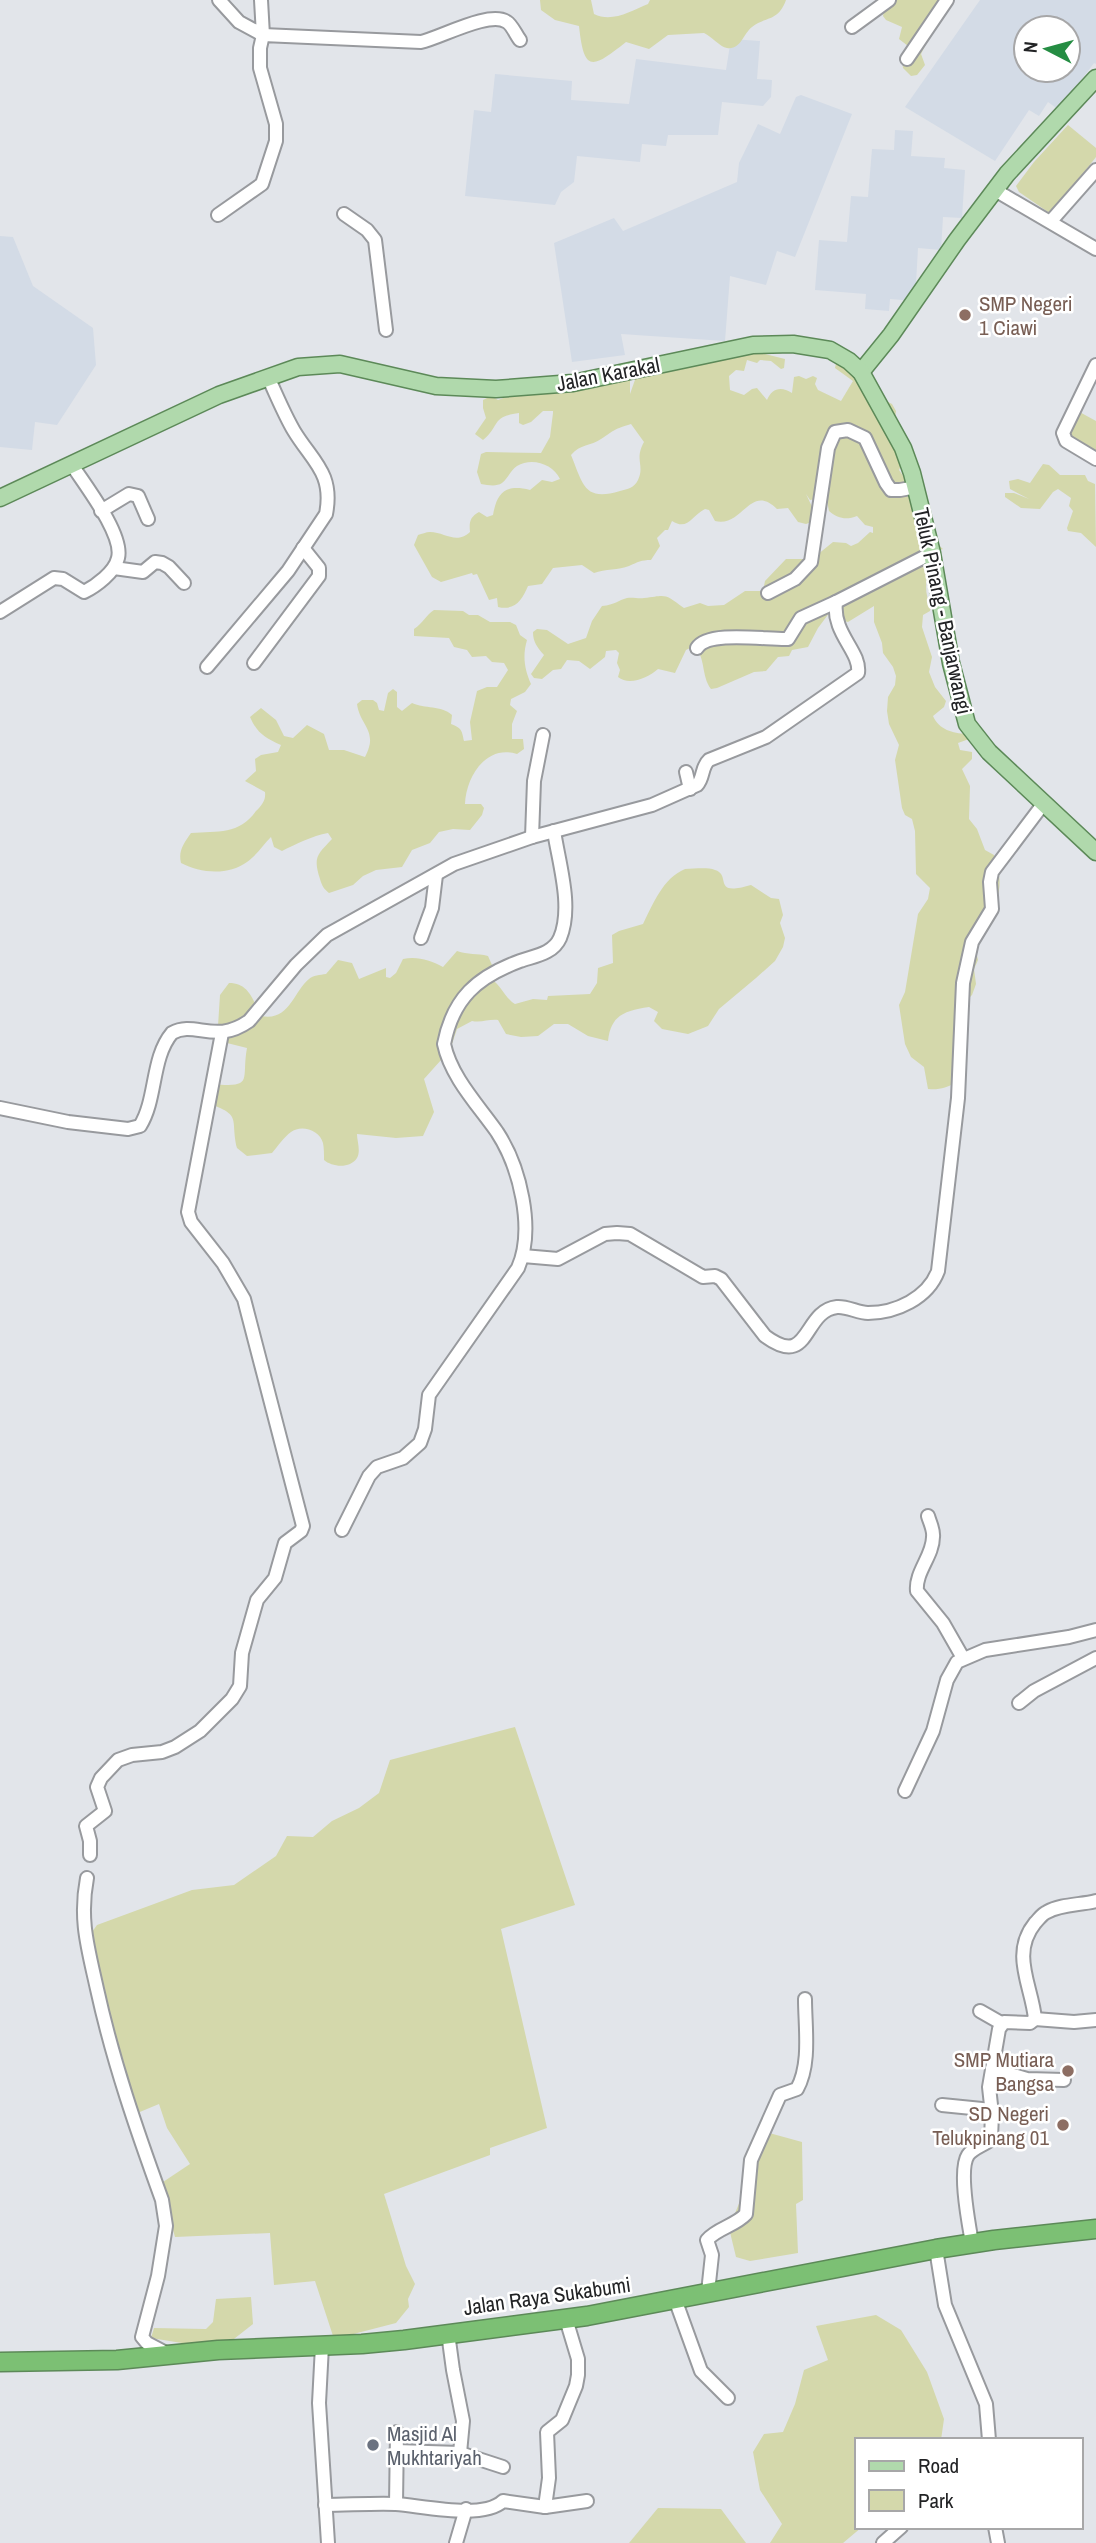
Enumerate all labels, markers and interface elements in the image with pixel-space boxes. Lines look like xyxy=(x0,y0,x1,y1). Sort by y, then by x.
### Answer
north arrow xyxy=(1012,14,1082,84)
text: N xyxy=(1017,40,1044,54)
place label: SMP Negeri 1 Ciawi xyxy=(979,289,1073,342)
marker: SMP Negeri 1 Ciawi xyxy=(957,307,973,323)
street label: Jalan Karakal xyxy=(554,350,662,398)
street label: Teluk Pinang - Banjarwangi xyxy=(907,505,979,717)
place label: SMP Mutiara Bangsa xyxy=(954,2045,1054,2098)
marker: SMP Mutiara Bangsa xyxy=(1060,2063,1076,2079)
place label: SD Negeri Telukpinang 01 xyxy=(932,2099,1049,2152)
marker: SD Negeri Telukpinang 01 xyxy=(1055,2117,1071,2133)
street label: Jalan Raya Sukabumi xyxy=(462,2270,632,2322)
place label: Masjid Al Mukhtariyah xyxy=(387,2419,482,2472)
marker: Masjid Al Mukhtariyah xyxy=(365,2437,381,2453)
legend xyxy=(855,2438,1082,2529)
text: Road xyxy=(918,2451,959,2480)
text: Park xyxy=(918,2486,954,2515)

